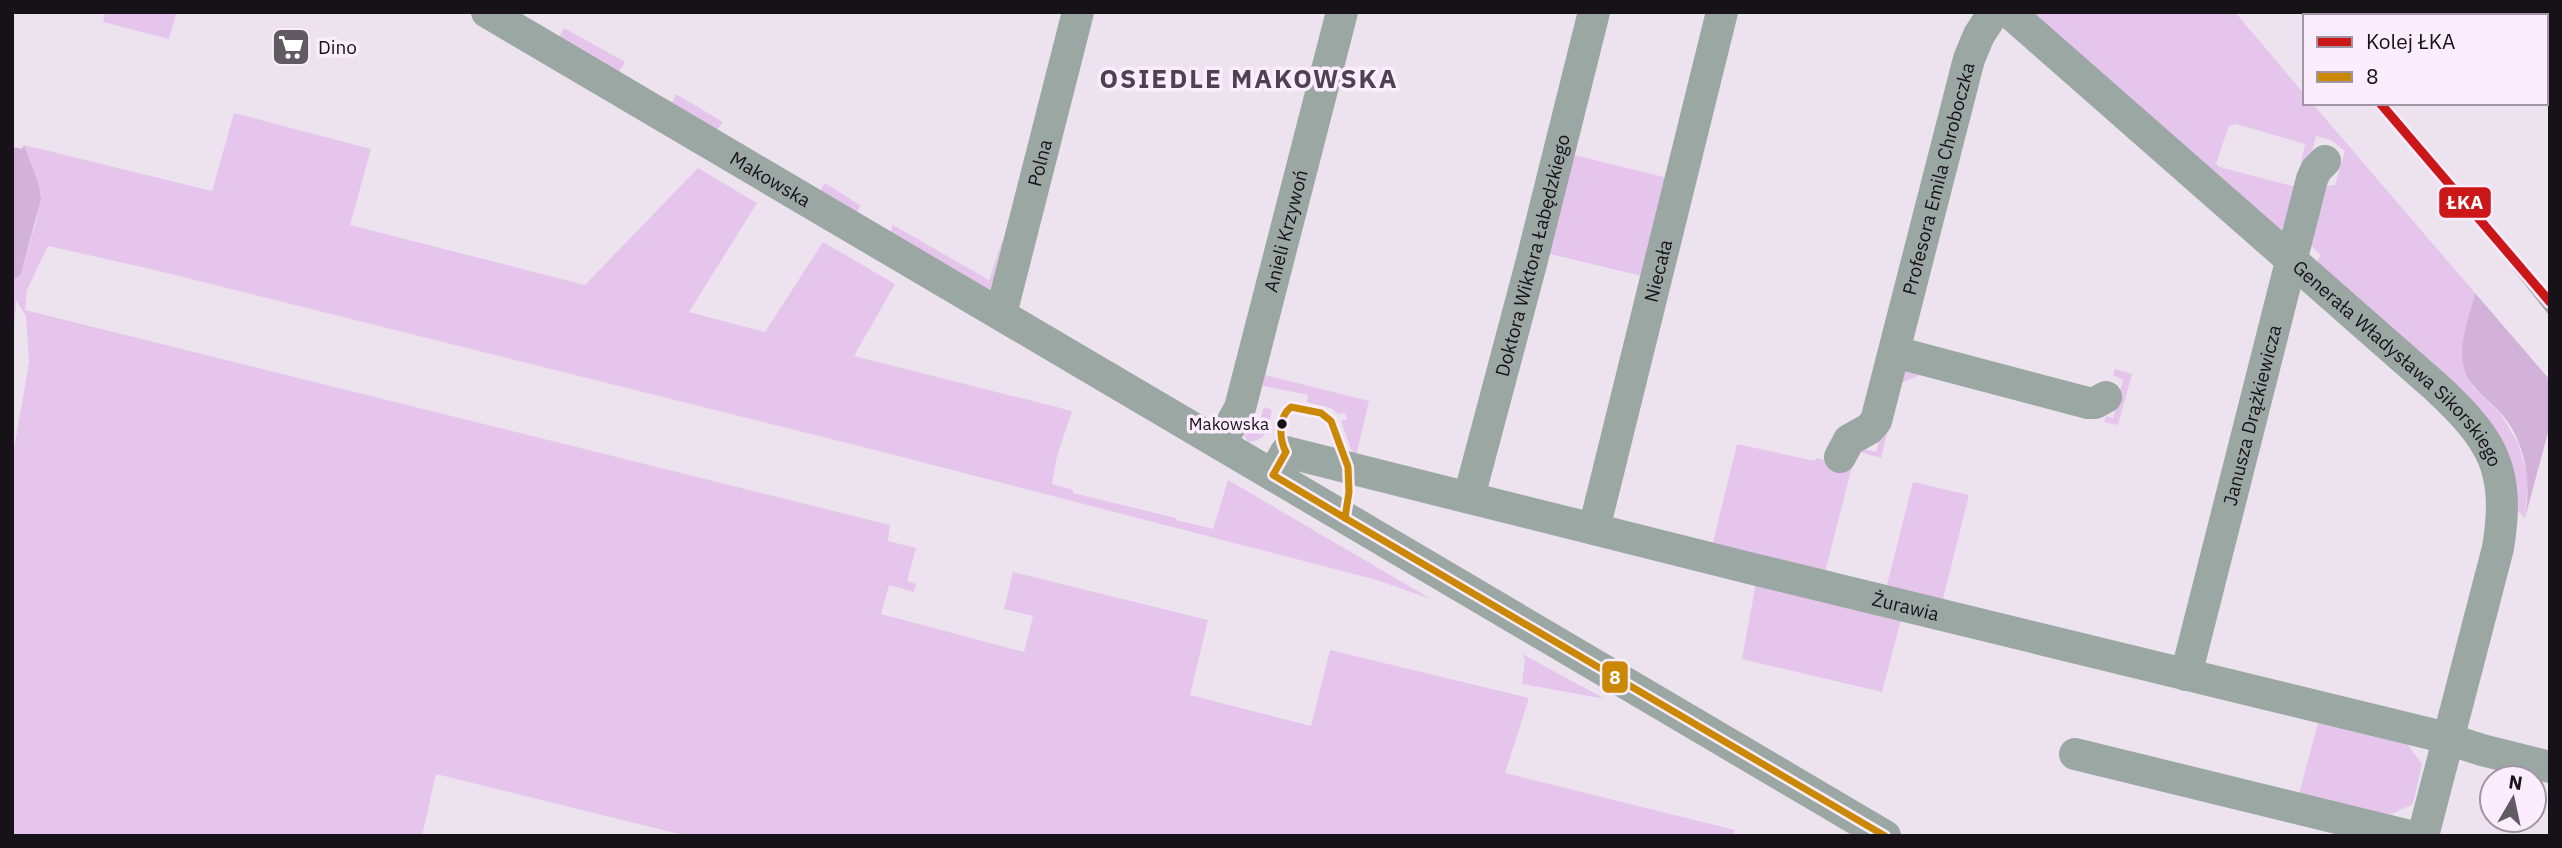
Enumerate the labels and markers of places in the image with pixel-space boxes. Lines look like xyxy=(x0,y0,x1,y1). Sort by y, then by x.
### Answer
supermarket icon: Dino xyxy=(270,26,312,68)
place label: Dino xyxy=(318,35,357,59)
place label: Makowska xyxy=(1189,413,1269,435)
marker: Makowska xyxy=(1275,417,1289,431)

